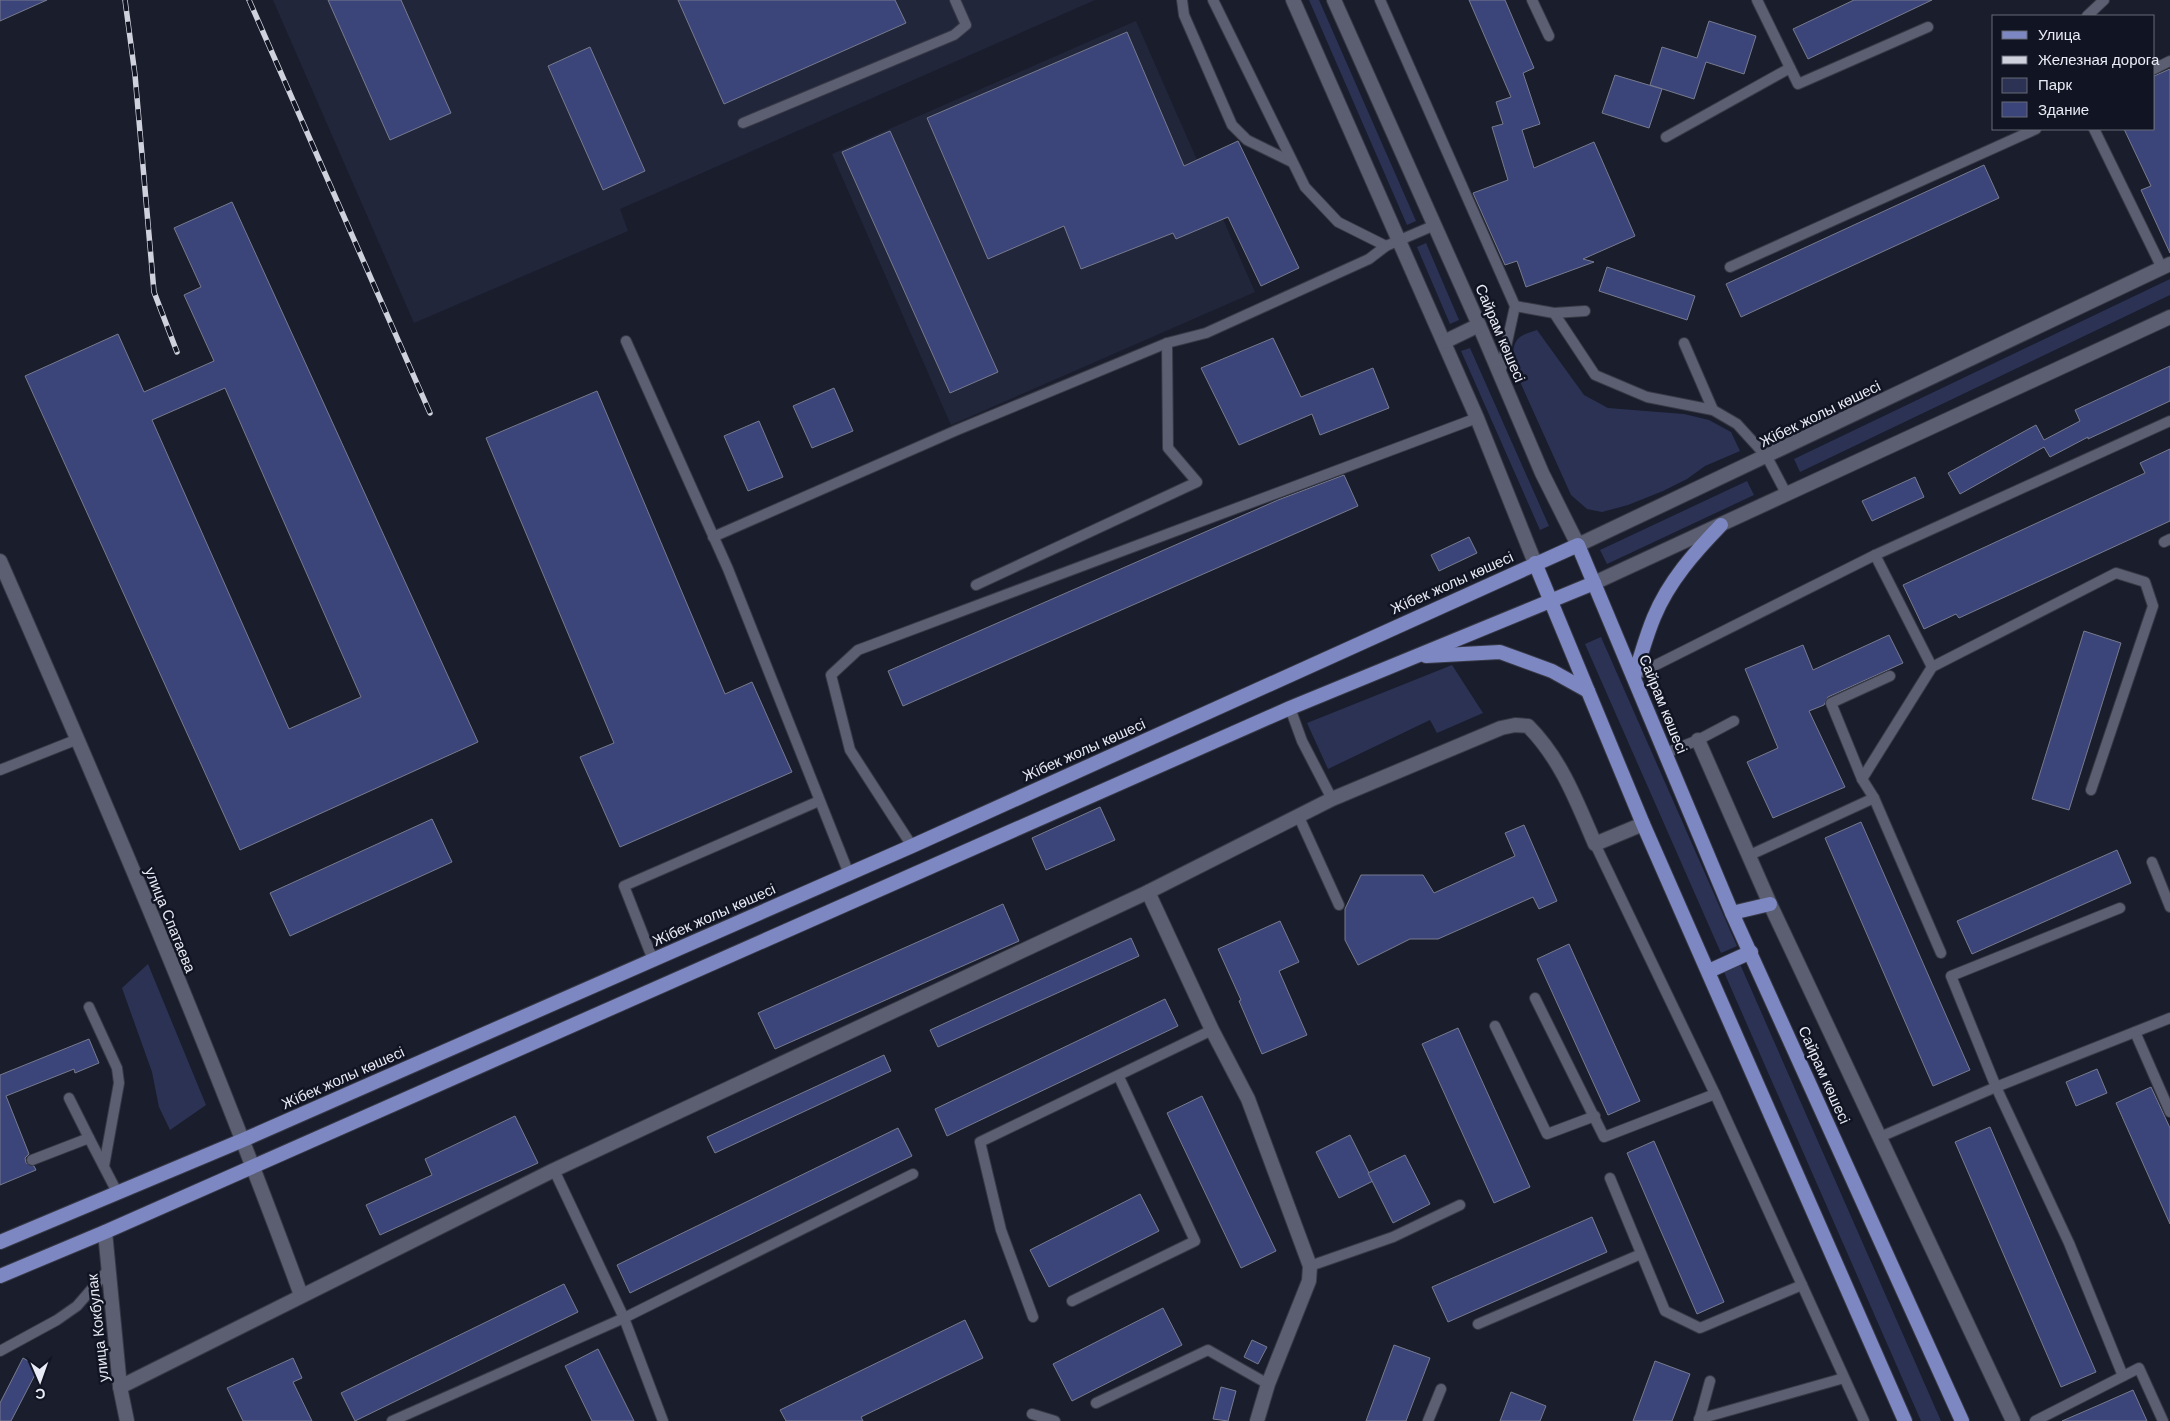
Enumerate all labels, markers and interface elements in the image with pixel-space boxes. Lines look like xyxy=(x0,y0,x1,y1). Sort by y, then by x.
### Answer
legend xyxy=(1992,15,2155,130)
text: Улица xyxy=(2038,26,2081,43)
text: Железная дорога xyxy=(2038,51,2160,68)
text: Парк xyxy=(2038,76,2072,93)
text: Здание xyxy=(2038,101,2089,118)
street label: Сайрам көшесі xyxy=(1472,281,1529,384)
street label: Жібек жолы көшесі xyxy=(1756,377,1883,450)
street label: Жібек жолы көшесі xyxy=(1388,548,1516,617)
street label: Сайрам көшесі xyxy=(1636,652,1691,756)
street label: Жібек жолы көшесі xyxy=(1020,715,1148,784)
street label: улица Спатаева xyxy=(142,865,200,975)
street label: Жібек жолы көшесі xyxy=(650,880,778,949)
street label: Сайрам көшесі xyxy=(1795,1023,1854,1126)
street label: Жібек жолы көшесі xyxy=(279,1043,407,1112)
street label: улица Кокбулак xyxy=(83,1273,112,1383)
north arrow xyxy=(15,1356,65,1406)
text: С xyxy=(35,1386,46,1402)

